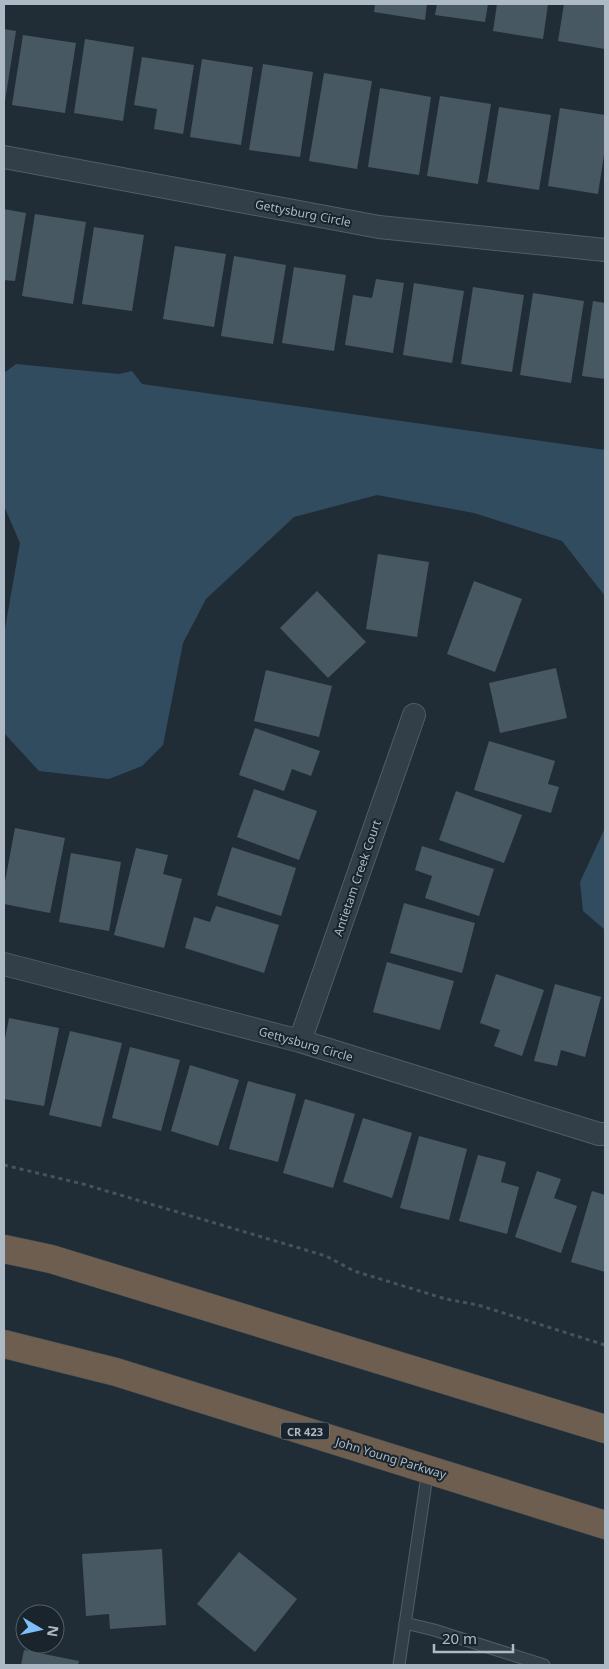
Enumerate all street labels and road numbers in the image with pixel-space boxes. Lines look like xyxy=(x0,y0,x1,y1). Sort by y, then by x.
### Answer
street label: Gettysburg Circle xyxy=(254,195,353,231)
street label: Antietam Creek Court xyxy=(329,817,385,938)
street label: Gettysburg Circle xyxy=(257,1022,355,1066)
road number: CR 423 xyxy=(281,1422,329,1440)
street label: John Young Parkway xyxy=(333,1433,449,1483)

